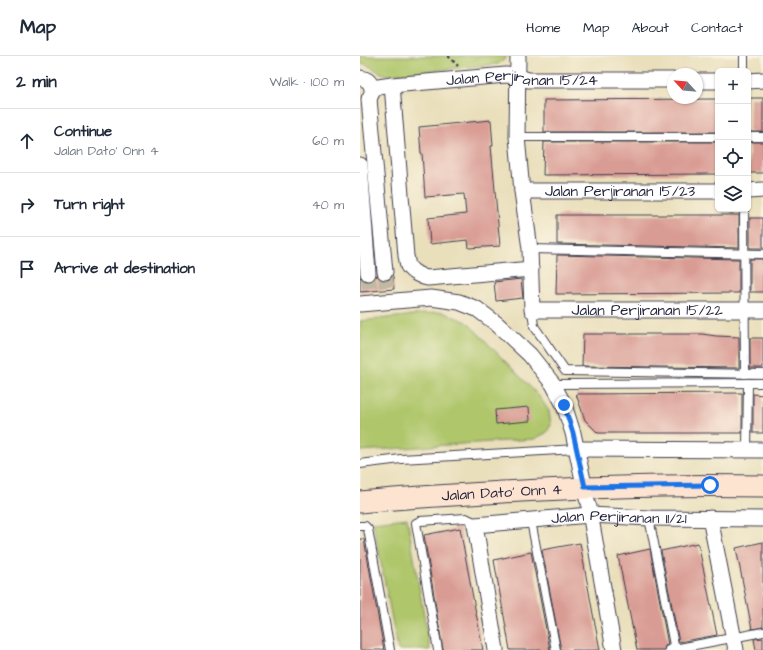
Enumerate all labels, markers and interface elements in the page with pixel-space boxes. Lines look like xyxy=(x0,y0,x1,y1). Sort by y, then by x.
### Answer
text: Map xyxy=(20,14,56,41)
text: Home xyxy=(526,18,561,38)
text: Map xyxy=(583,18,609,38)
text: About xyxy=(631,18,669,38)
text: Contact xyxy=(691,18,743,38)
street label: Jalan Perjiranan 15/24 xyxy=(445,65,598,92)
north arrow xyxy=(667,68,703,104)
map controls xyxy=(715,68,751,212)
button: + xyxy=(715,68,751,104)
text: 2 min xyxy=(16,70,57,94)
text: Walk · 100 m xyxy=(270,73,344,91)
button: − xyxy=(715,104,751,140)
text: Continue xyxy=(54,121,112,142)
icon: ahead xyxy=(16,130,38,152)
text: 60 m xyxy=(312,132,344,150)
button: locate xyxy=(715,140,751,176)
text: Jalan Dato' Onn 4 xyxy=(54,142,159,160)
button: layers xyxy=(715,176,751,212)
street label: Jalan Perjiranan 15/23 xyxy=(545,181,695,202)
icon: right xyxy=(16,194,38,216)
text: Turn right xyxy=(54,194,125,215)
text: 40 m xyxy=(312,196,344,214)
icon: arrive xyxy=(16,258,38,280)
text: Arrive at destination xyxy=(54,258,195,279)
street label: Jalan Perjiranan 15/22 xyxy=(572,300,723,321)
route end xyxy=(555,396,573,414)
route start xyxy=(701,476,719,494)
street label: Jalan Dato' Onn 4 xyxy=(441,479,562,507)
street label: Jalan Perjiranan 11/21 xyxy=(550,505,687,529)

